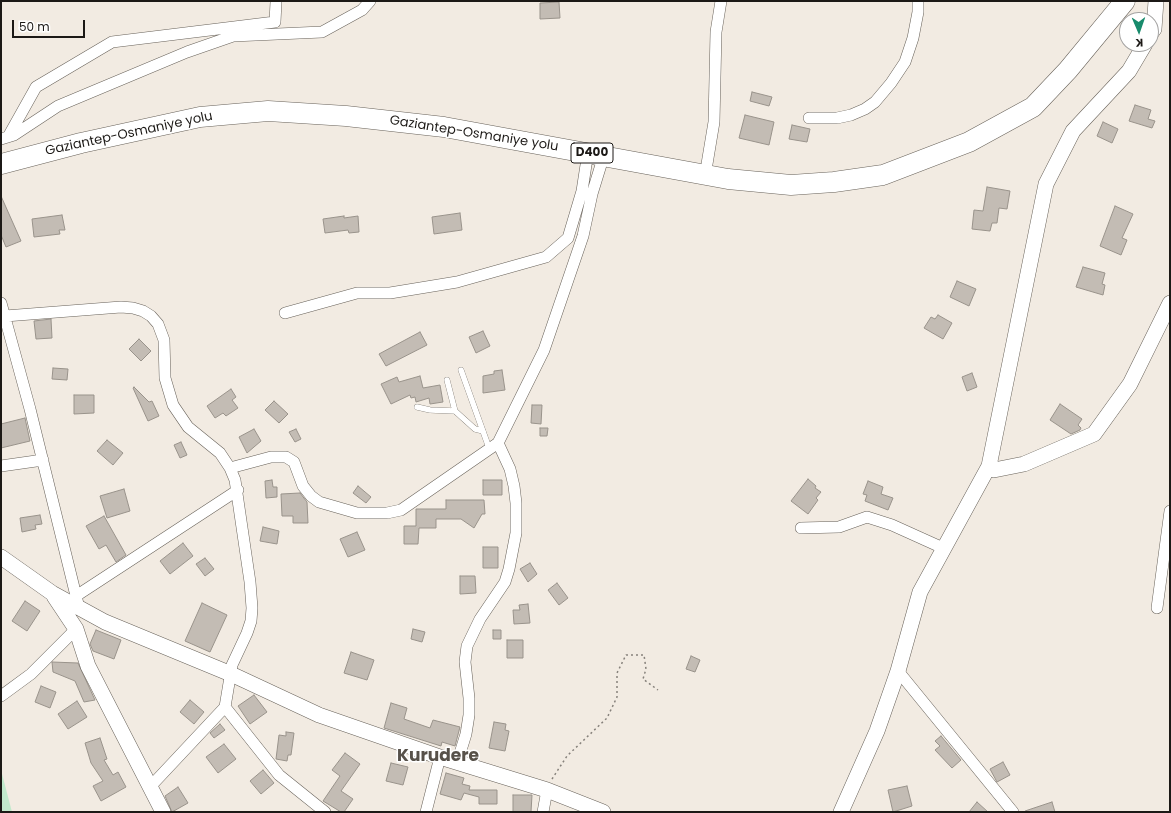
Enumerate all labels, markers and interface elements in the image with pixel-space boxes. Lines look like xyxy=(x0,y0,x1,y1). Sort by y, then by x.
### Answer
scale bar xyxy=(14,12,87,38)
north arrow xyxy=(1119,12,1159,52)
text: 50 m xyxy=(19,18,50,35)
text: K xyxy=(1135,35,1144,51)
street label: Gaziantep-Osmaniye yolu xyxy=(44,109,214,159)
street label: Gaziantep-Osmaniye yolu xyxy=(389,113,559,155)
road number: D400 xyxy=(571,143,613,163)
district label: Kurudere xyxy=(397,747,479,767)

